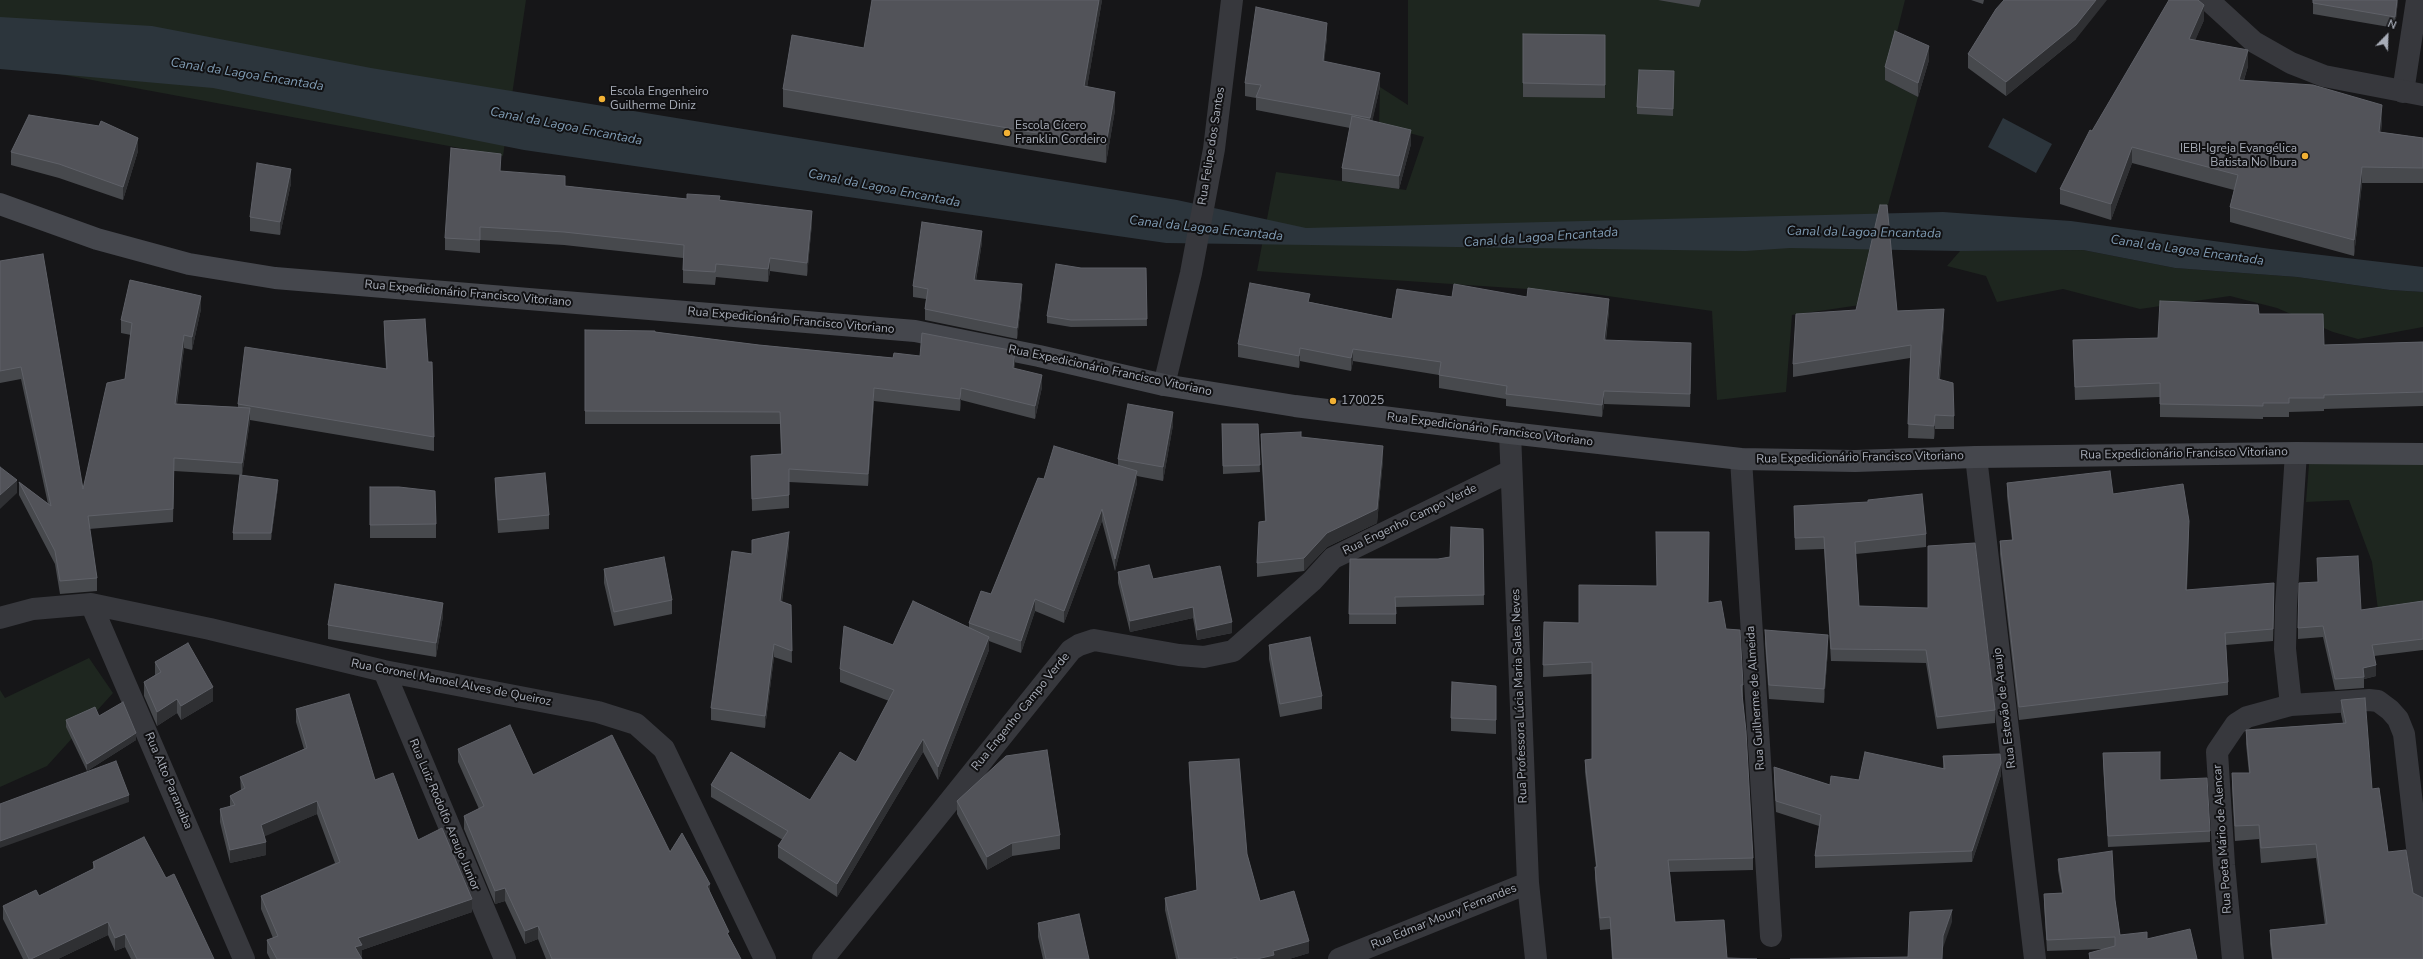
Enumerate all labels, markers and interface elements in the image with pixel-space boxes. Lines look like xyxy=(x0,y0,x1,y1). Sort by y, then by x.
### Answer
north arrow xyxy=(2367,16,2407,56)
text: N xyxy=(2385,16,2399,33)
water label: Canal da Lagoa Encantada xyxy=(169,55,325,95)
place label: Escola Engenheiro Guilherme Diniz xyxy=(610,85,709,113)
street label: Rua Felipe dos Santos xyxy=(1196,86,1228,206)
marker: Escola Engenheiro Guilherme Diniz xyxy=(597,94,607,104)
water label: Canal da Lagoa Encantada xyxy=(489,105,643,149)
place label: Escola Cícero Franklin Cordeiro xyxy=(1015,119,1107,147)
marker: Escola Cícero Franklin Cordeiro xyxy=(1002,128,1012,138)
place label: IEBI-Igreja Evangélica Batista No Ibura xyxy=(2180,142,2297,170)
marker: IEBI-Igreja Evangélica Batista No Ibura xyxy=(2300,151,2310,161)
water label: Canal da Lagoa Encantada xyxy=(807,167,961,211)
water label: Canal da Lagoa Encantada xyxy=(1128,213,1284,245)
water label: Canal da Lagoa Encantada xyxy=(1786,224,1942,242)
water label: Canal da Lagoa Encantada xyxy=(1463,225,1619,251)
water label: Canal da Lagoa Encantada xyxy=(2109,233,2265,269)
street label: Rua Expedicionário Francisco Vitoriano xyxy=(364,278,572,310)
street label: Rua Expedicionário Francisco Vitoriano xyxy=(687,305,895,337)
street label: Rua Expedicionário Francisco Vitoriano xyxy=(1007,342,1213,400)
place label: 170025 xyxy=(1341,394,1384,408)
marker: 170025 xyxy=(1328,396,1338,406)
street label: Rua Expedicionário Francisco Vitoriano xyxy=(1386,410,1594,450)
street label: Rua Expedicionário Francisco Vitoriano xyxy=(2080,445,2288,463)
street label: Rua Expedicionário Francisco Vitoriano xyxy=(1756,449,1964,467)
street label: Rua Engenho Campo Verde xyxy=(1340,481,1480,559)
street label: Rua Professora Lúcia Maria Sales Neves xyxy=(1509,589,1531,803)
street label: Rua Guilherme de Almeida xyxy=(1744,625,1768,771)
street label: Rua Estevão de Araujo xyxy=(1990,647,2020,769)
street label: Rua Engenho Campo Verde xyxy=(969,650,1073,774)
street label: Rua Coronel Manoel Alves de Queiroz xyxy=(350,656,552,710)
street label: Rua Alto Paranaiba xyxy=(141,730,195,832)
street label: Rua Luiz Rodolfo Araujo Junior xyxy=(405,737,483,893)
street label: Rua Poeta Mário de Alencar xyxy=(2211,764,2235,914)
street label: Rua Edmar Moury Fernandes xyxy=(1369,881,1519,953)

